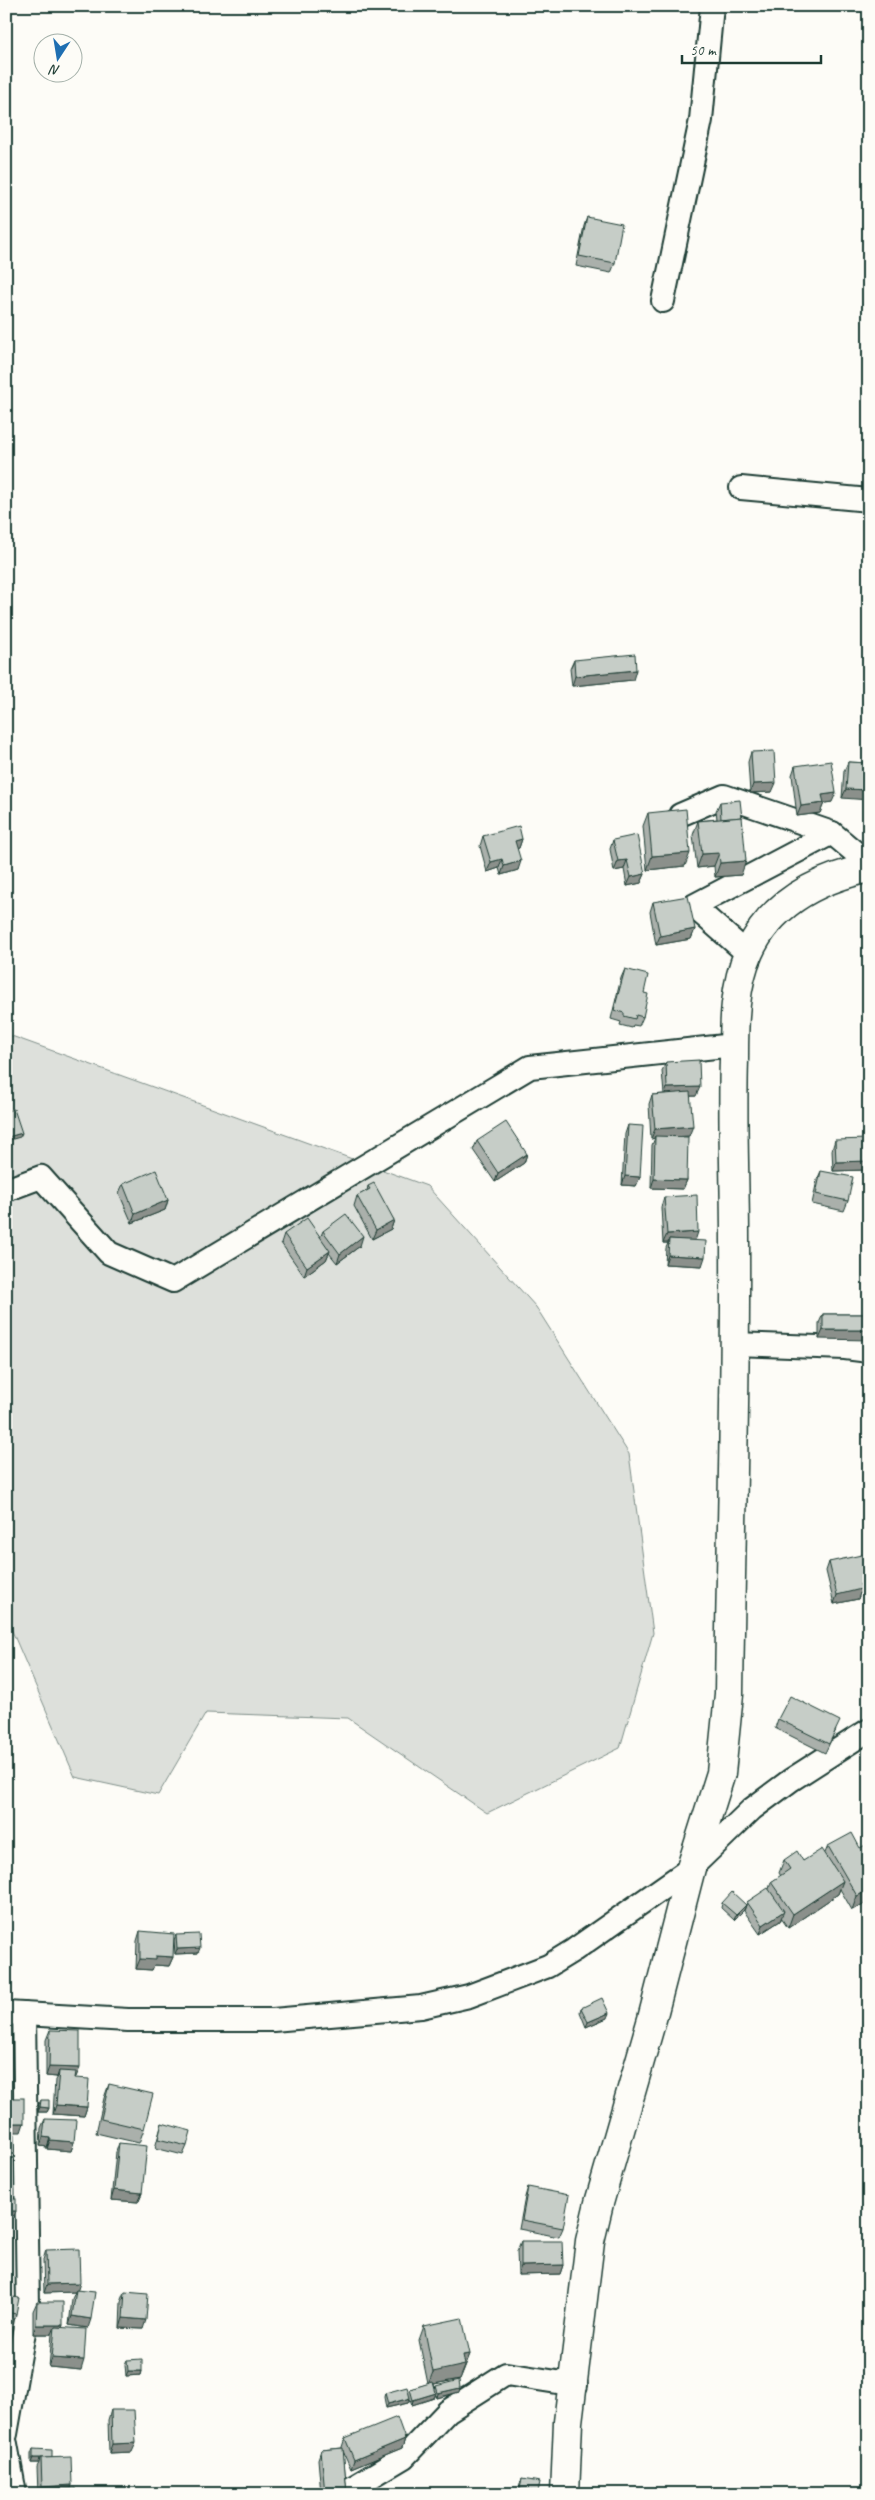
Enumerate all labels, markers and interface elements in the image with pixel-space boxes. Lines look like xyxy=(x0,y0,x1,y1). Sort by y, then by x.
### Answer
north arrow xyxy=(32,32,82,82)
scale bar xyxy=(682,32,821,64)
text: 50 m xyxy=(690,41,717,60)
text: N xyxy=(47,61,61,79)

